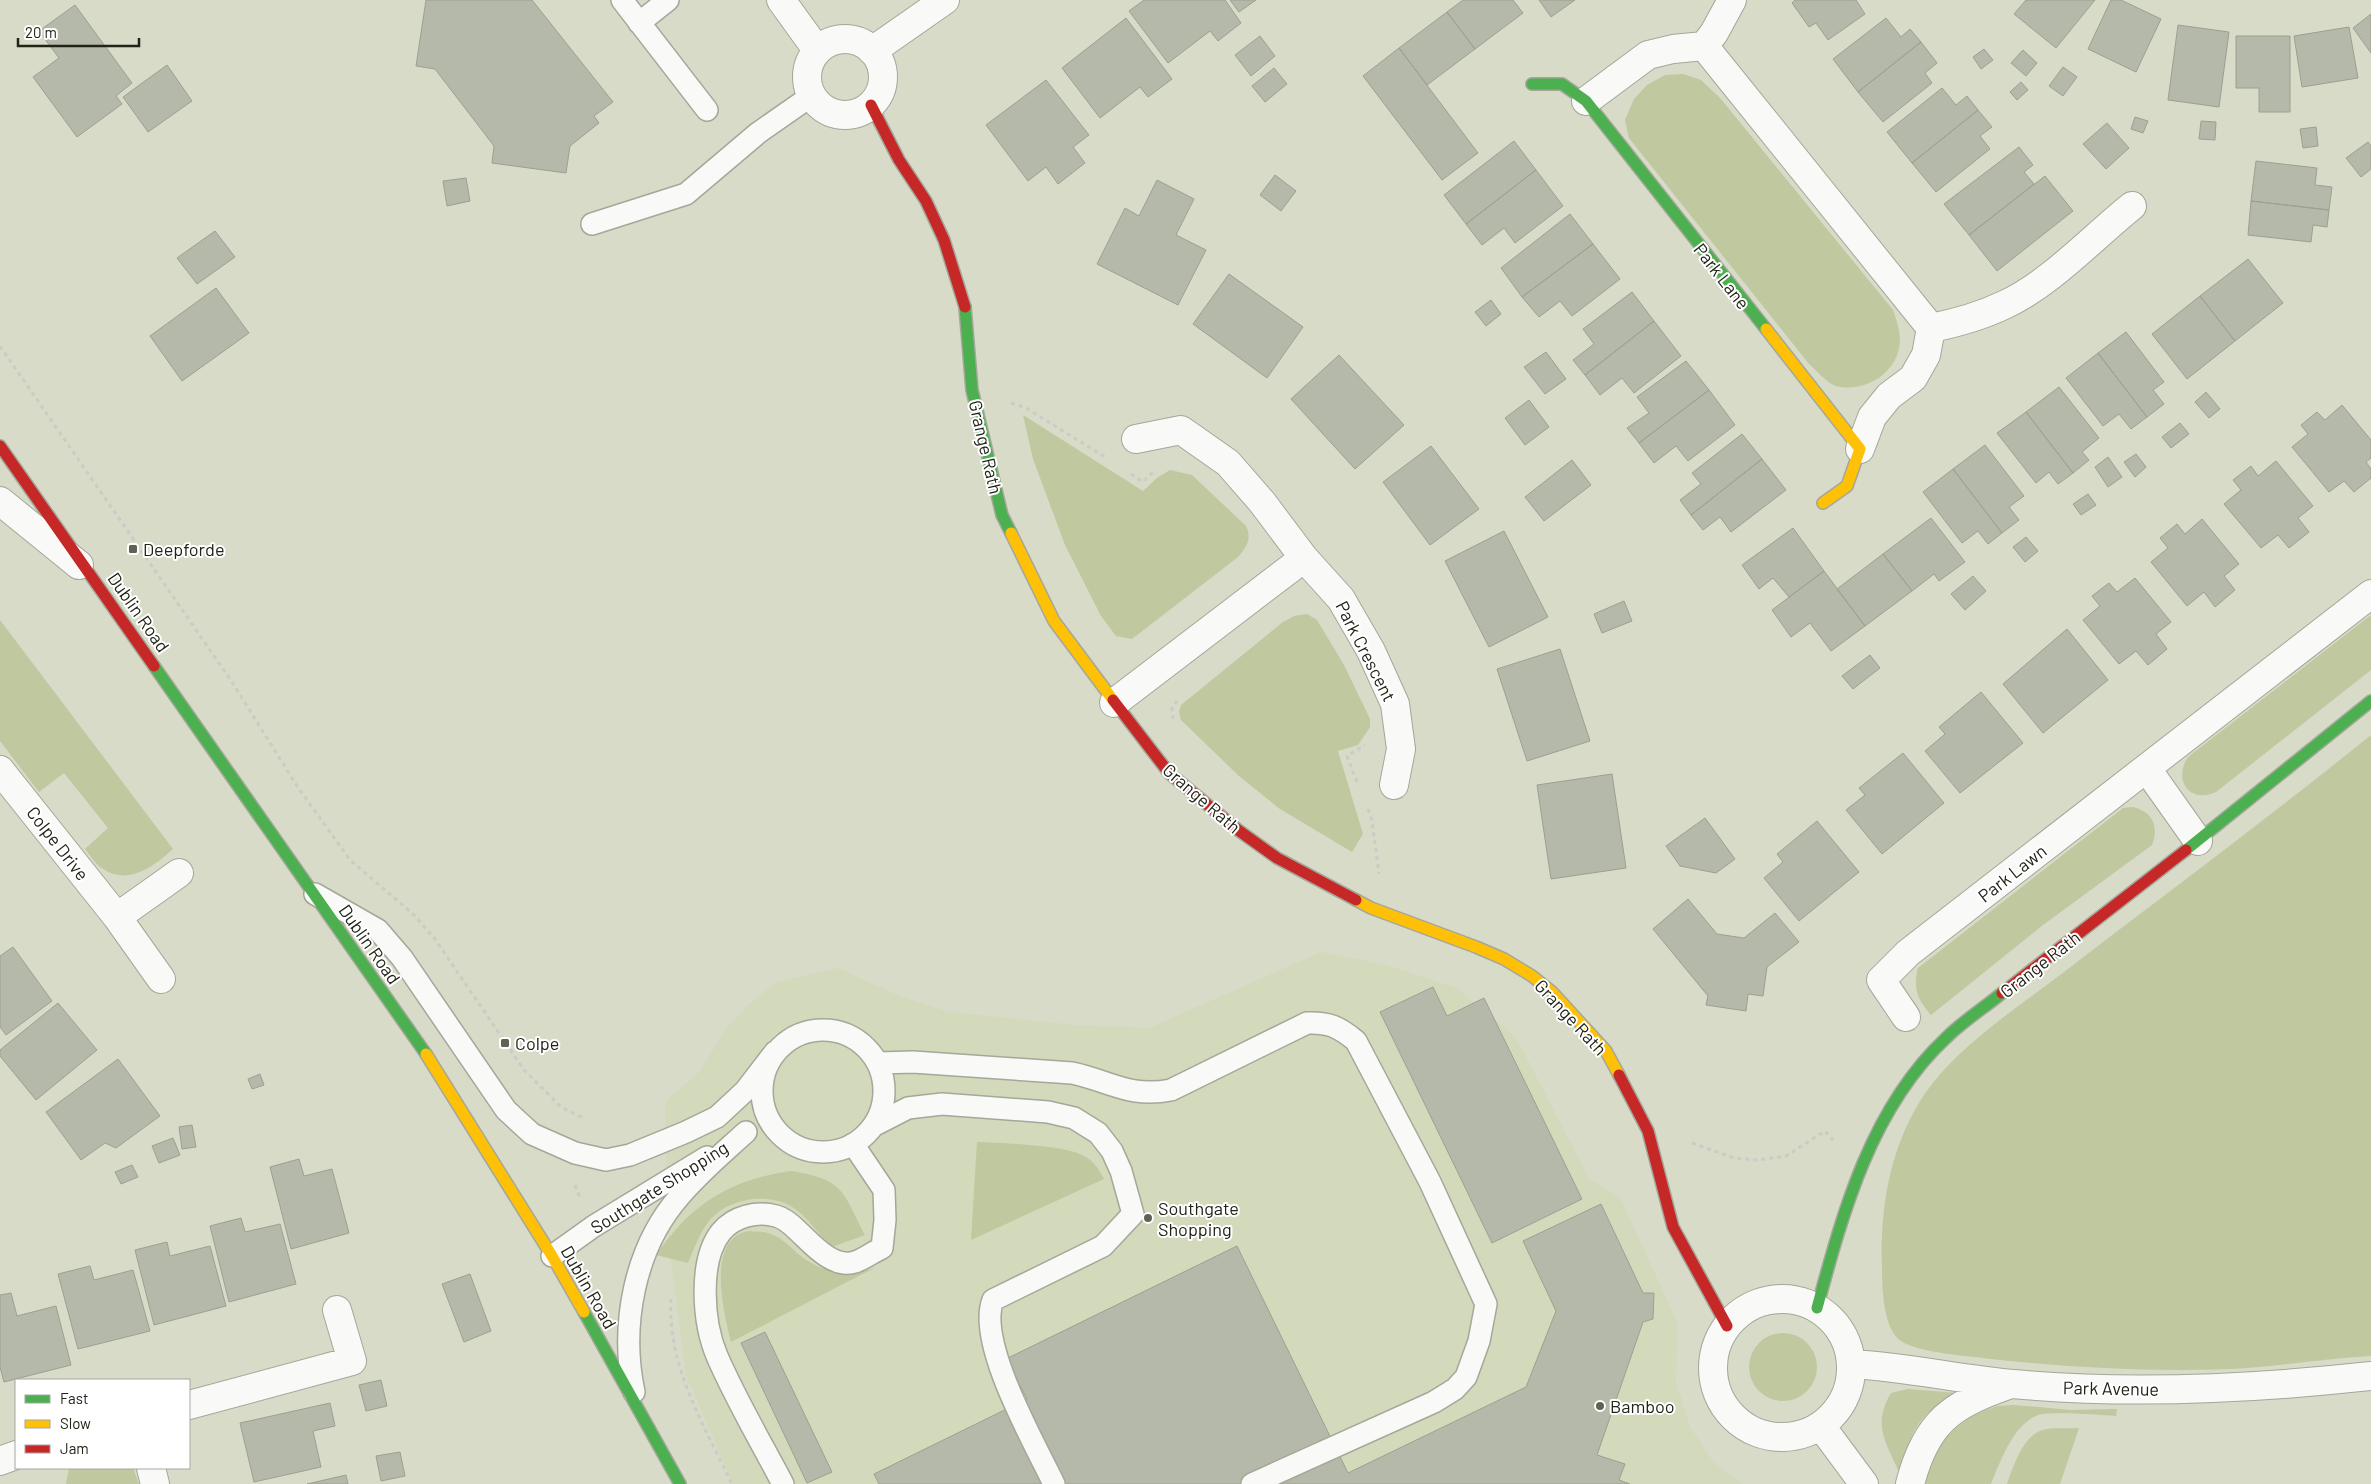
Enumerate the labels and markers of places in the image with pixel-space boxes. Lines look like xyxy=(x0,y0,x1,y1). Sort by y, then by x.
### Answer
place label: Deepforde xyxy=(143,538,225,560)
marker: Deepforde xyxy=(127,543,139,555)
place label: Colpe xyxy=(515,1032,559,1054)
marker: Colpe xyxy=(499,1037,511,1049)
place label: Southgate Shopping xyxy=(1158,1197,1239,1240)
marker: Southgate Shopping xyxy=(1142,1212,1154,1224)
place label: Bamboo xyxy=(1610,1395,1675,1417)
marker: Bamboo xyxy=(1594,1400,1606,1412)

